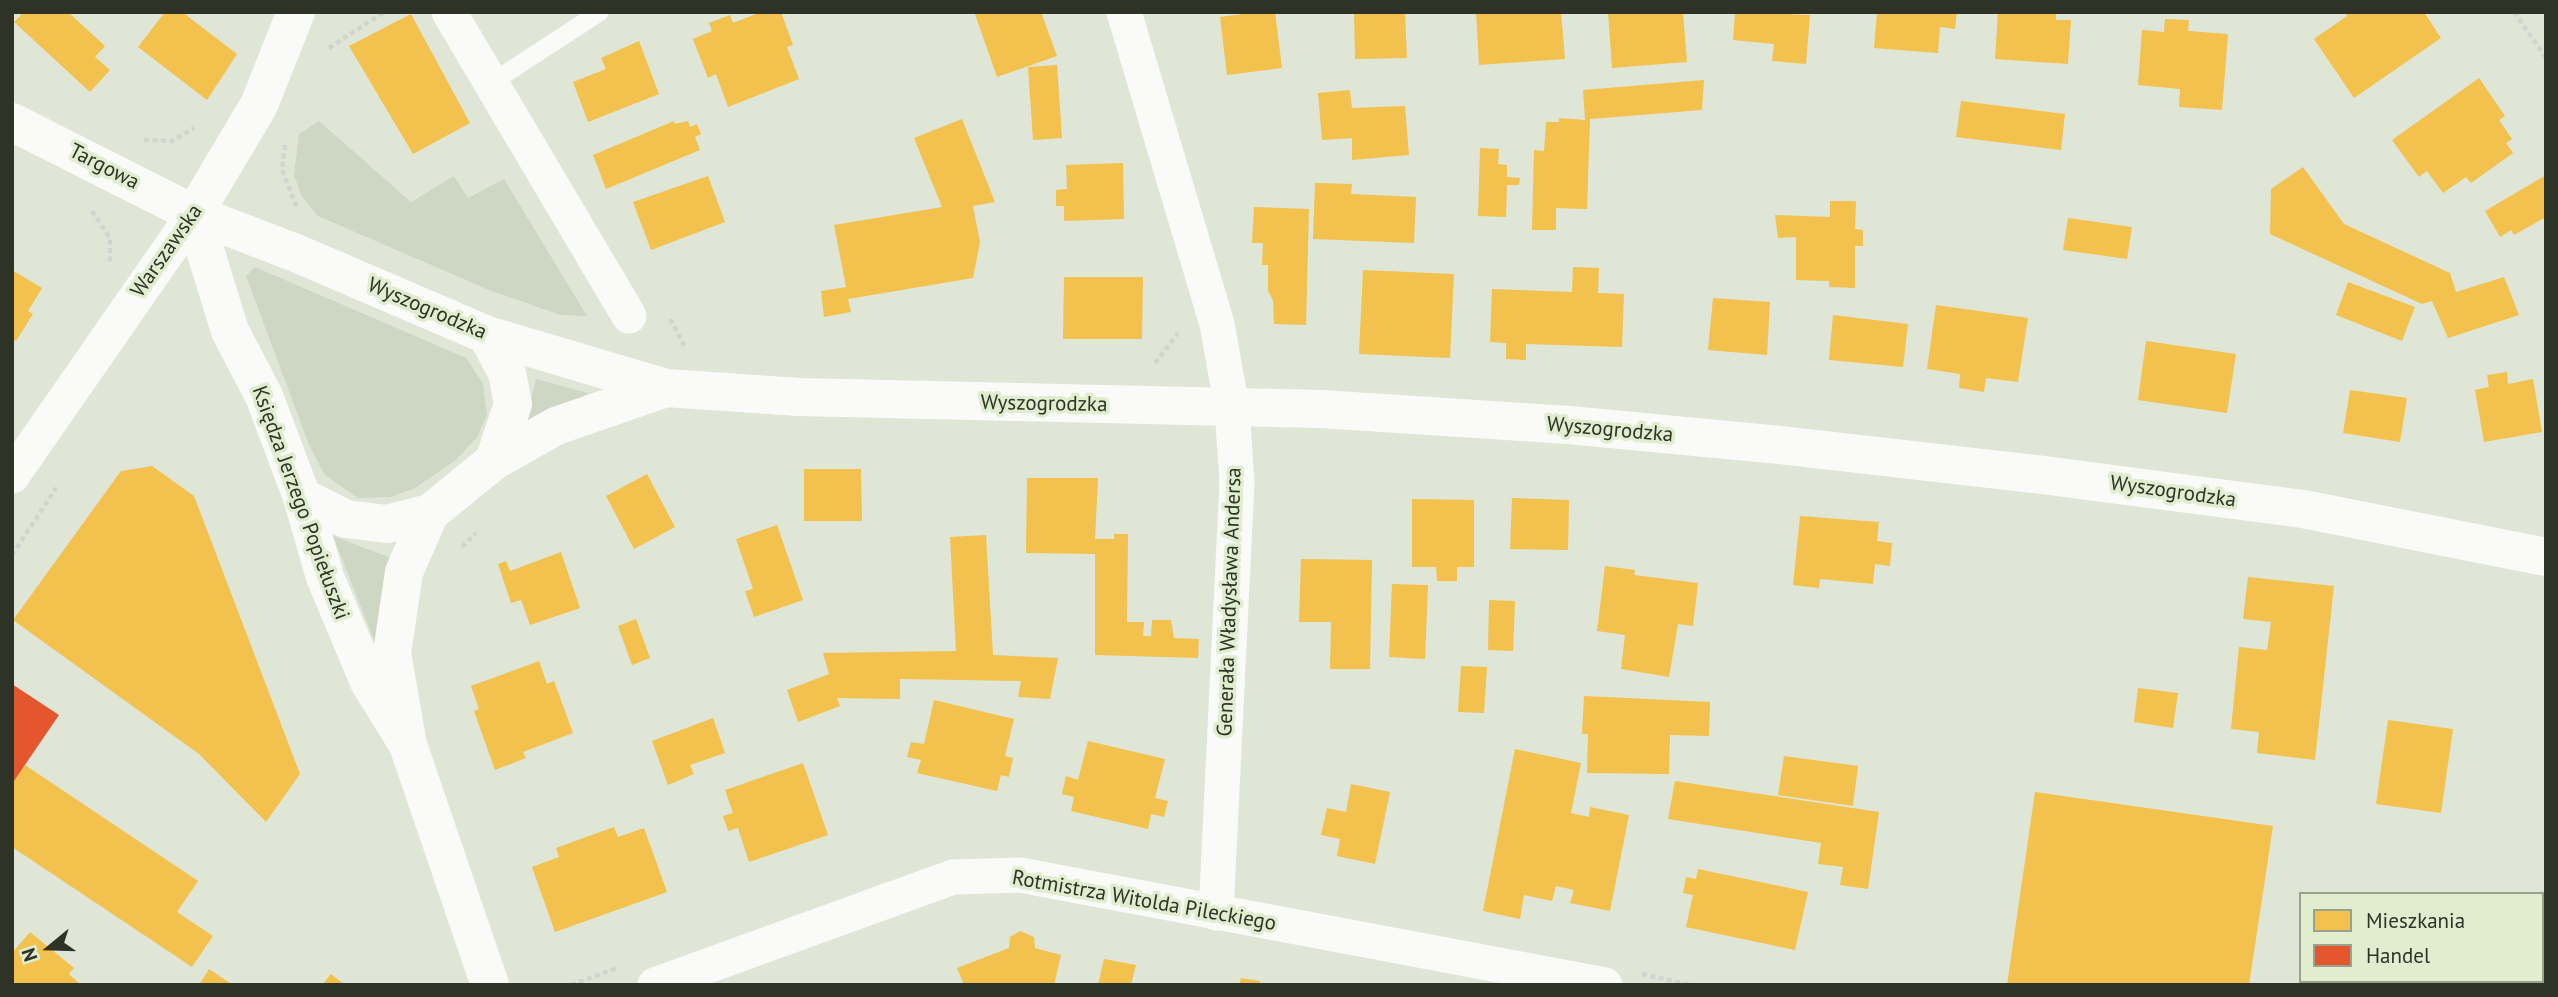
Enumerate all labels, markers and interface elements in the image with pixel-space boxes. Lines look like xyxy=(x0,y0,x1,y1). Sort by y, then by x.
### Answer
street label: Targowa xyxy=(65,139,143,195)
street label: Warszawska xyxy=(126,200,208,302)
street label: Wyszogrodzka xyxy=(364,273,490,345)
street label: Księdza Jerzego Popiełuszki xyxy=(246,383,354,623)
street label: Wyszogrodzka xyxy=(980,390,1108,418)
street label: Wyszogrodzka xyxy=(1546,412,1674,448)
street label: Generała Władysława Andersa xyxy=(1213,467,1247,737)
street label: Wyszogrodzka xyxy=(2108,471,2238,513)
street label: Rotmistrza Witolda Pileckiego xyxy=(1010,865,1278,937)
legend xyxy=(2299,892,2544,983)
text: Mieszkania xyxy=(2366,907,2465,934)
north arrow xyxy=(14,913,84,983)
text: Handel xyxy=(2366,942,2430,969)
text: N xyxy=(16,945,43,965)

